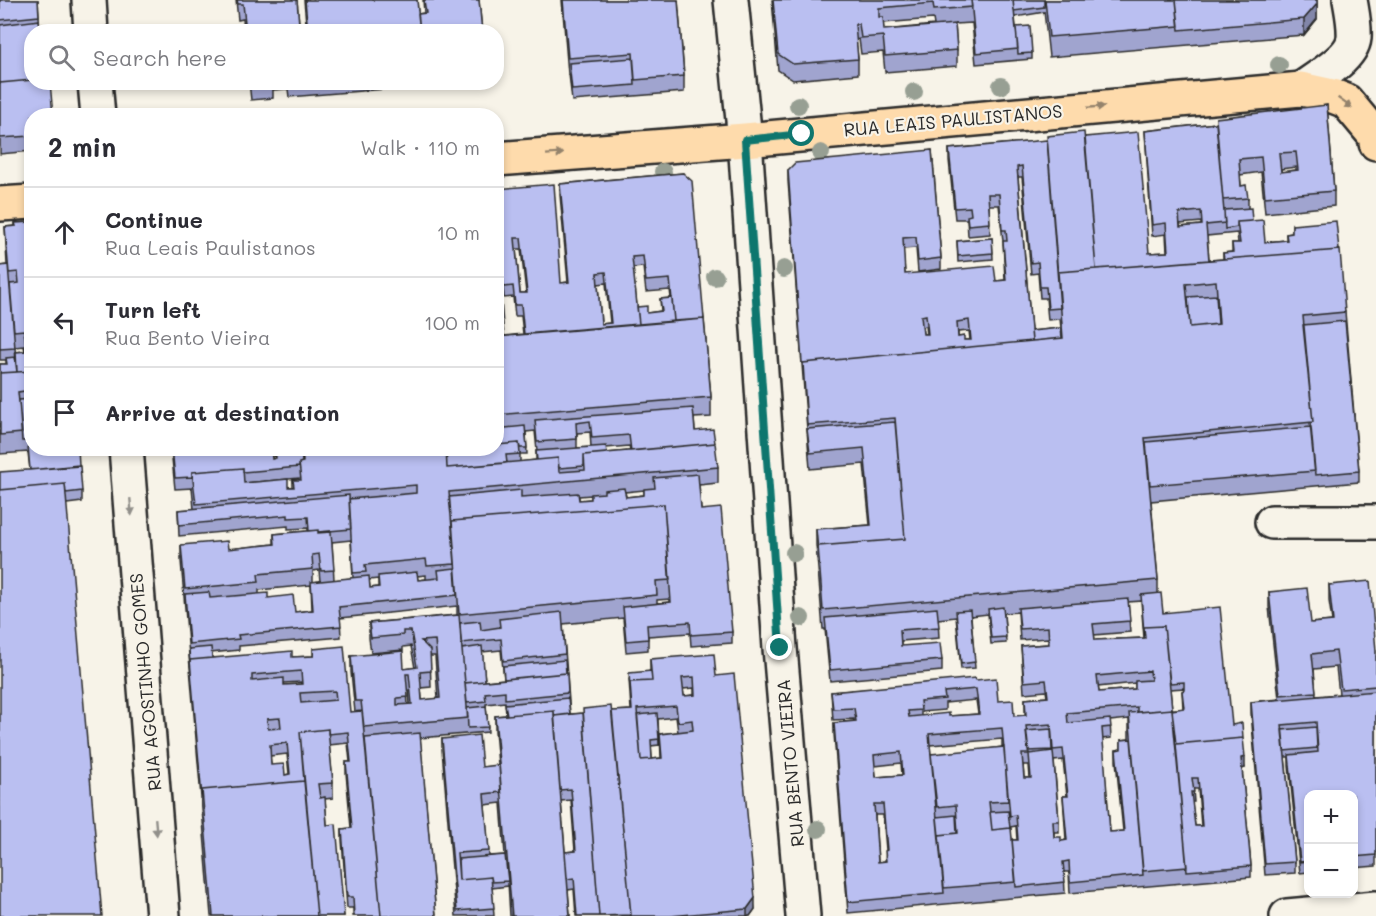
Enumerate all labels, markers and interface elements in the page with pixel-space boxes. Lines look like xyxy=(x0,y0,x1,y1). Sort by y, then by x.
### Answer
search box xyxy=(24,24,504,90)
icon: search xyxy=(45,41,78,74)
text: Search here xyxy=(93,43,227,72)
one-way arrow xyxy=(1336,97,1352,109)
street label: RUA LEAIS PAULISTANOS xyxy=(843,98,1063,142)
one-way arrow xyxy=(1087,102,1106,112)
route start xyxy=(788,120,814,146)
text: 2 min xyxy=(48,130,116,164)
text: Walk · 110 m xyxy=(360,134,480,160)
one-way arrow xyxy=(545,150,564,159)
text: Continue xyxy=(105,205,203,234)
icon: ahead xyxy=(48,216,81,249)
text: 10 m xyxy=(436,219,480,245)
text: Rua Leais Paulistanos xyxy=(105,234,316,260)
text: Turn left xyxy=(105,295,201,324)
icon: left xyxy=(48,306,81,339)
text: 100 m xyxy=(424,309,480,335)
text: Rua Bento Vieira xyxy=(105,324,271,350)
icon: arrive xyxy=(48,396,81,429)
text: Arrive at destination xyxy=(105,398,340,427)
one-way arrow xyxy=(126,497,136,516)
street label: RUA AGOSTINHO GOMES xyxy=(124,572,166,792)
route end xyxy=(766,634,792,660)
street label: RUA BENTO VIEIRA xyxy=(771,678,809,848)
map controls xyxy=(1304,790,1358,898)
button: + xyxy=(1304,790,1358,844)
one-way arrow xyxy=(151,817,161,836)
button: − xyxy=(1304,844,1358,898)

